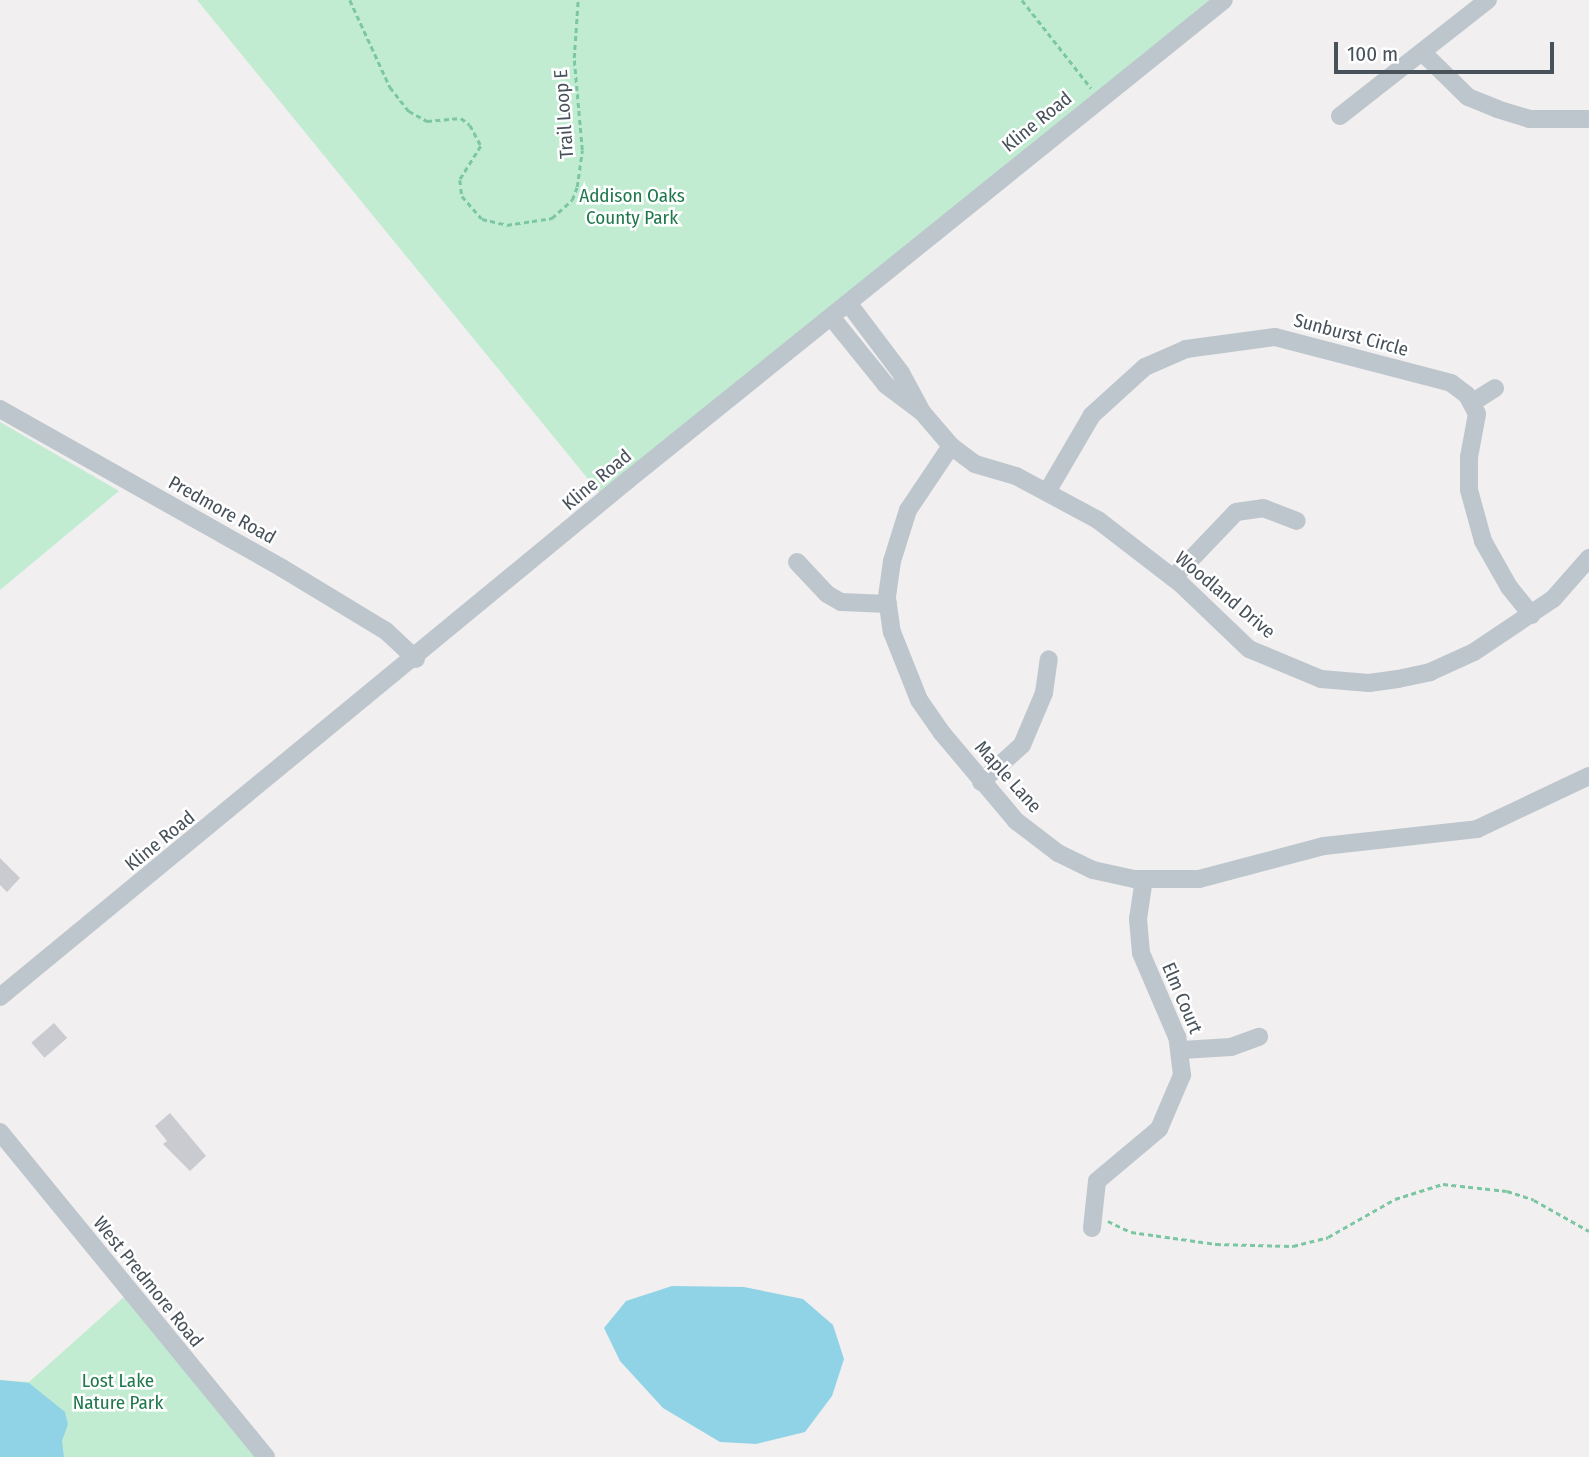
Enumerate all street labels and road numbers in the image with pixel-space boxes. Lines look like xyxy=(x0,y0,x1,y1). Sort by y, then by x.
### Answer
street label: Trail Loop E xyxy=(550,69,578,159)
street label: Kline Road xyxy=(998,87,1076,157)
street label: Sunburst Circle xyxy=(1291,309,1411,361)
street label: Kline Road xyxy=(558,445,636,515)
street label: Predmore Road xyxy=(164,471,280,549)
street label: Woodland Drive xyxy=(1170,547,1280,643)
street label: Maple Lane xyxy=(970,736,1046,818)
street label: Kline Road xyxy=(121,806,199,876)
street label: Elm Court xyxy=(1157,959,1207,1037)
street label: West Predmore Road xyxy=(88,1212,208,1352)

